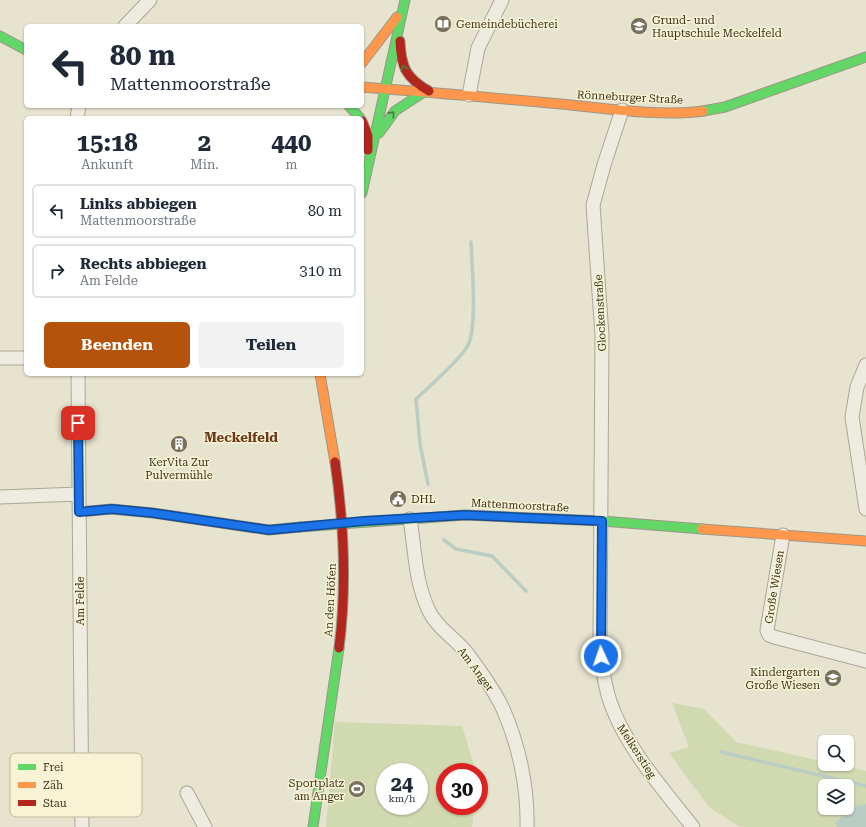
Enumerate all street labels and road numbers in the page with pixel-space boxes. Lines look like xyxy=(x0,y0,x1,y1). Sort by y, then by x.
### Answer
street label: Rönneburger Straße xyxy=(577,88,683,107)
street label: Glockenstraße xyxy=(592,274,609,352)
street label: Mattenmoorstraße xyxy=(471,496,569,515)
street label: Große Wiesen xyxy=(762,549,787,625)
street label: An den Höfen xyxy=(322,563,339,637)
street label: Am Felde xyxy=(74,576,87,626)
street label: Am Anger xyxy=(455,645,497,694)
street label: Melkerstieg xyxy=(614,722,659,781)

